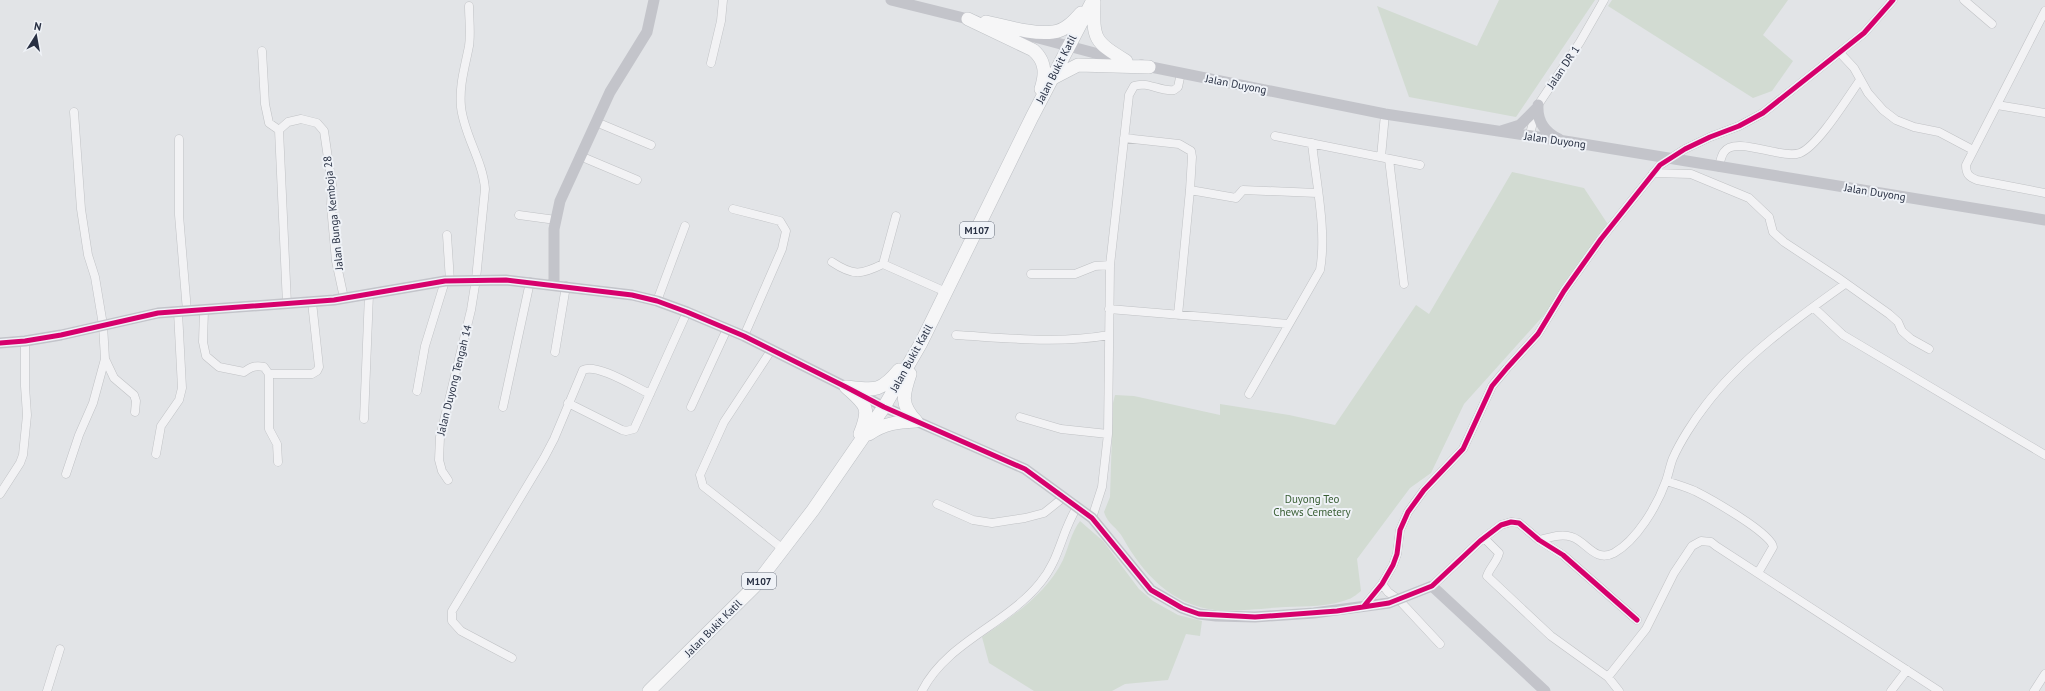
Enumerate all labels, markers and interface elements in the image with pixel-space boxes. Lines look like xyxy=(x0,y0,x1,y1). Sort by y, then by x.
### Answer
north arrow xyxy=(16,16,56,56)
text: N xyxy=(33,19,43,34)
street label: Jalan Bukit Katil xyxy=(1032,32,1080,107)
street label: Jalan DR 1 xyxy=(1543,43,1582,92)
street label: Jalan Duyong xyxy=(1203,71,1268,97)
street label: Jalan Duyong xyxy=(1522,129,1587,151)
street label: Jalan Bunga Kemboja 28 xyxy=(320,155,346,272)
street label: Jalan Duyong xyxy=(1842,180,1907,204)
road number: M107 xyxy=(960,222,994,238)
street label: Jalan Bukit Katil xyxy=(886,321,936,395)
street label: Jalan Duyong Tengah 14 xyxy=(433,323,475,438)
park label: Duyong Teo Chews Cemetery xyxy=(1273,492,1352,519)
road number: M107 xyxy=(742,573,776,589)
street label: Jalan Bukit Katil xyxy=(681,596,745,660)

